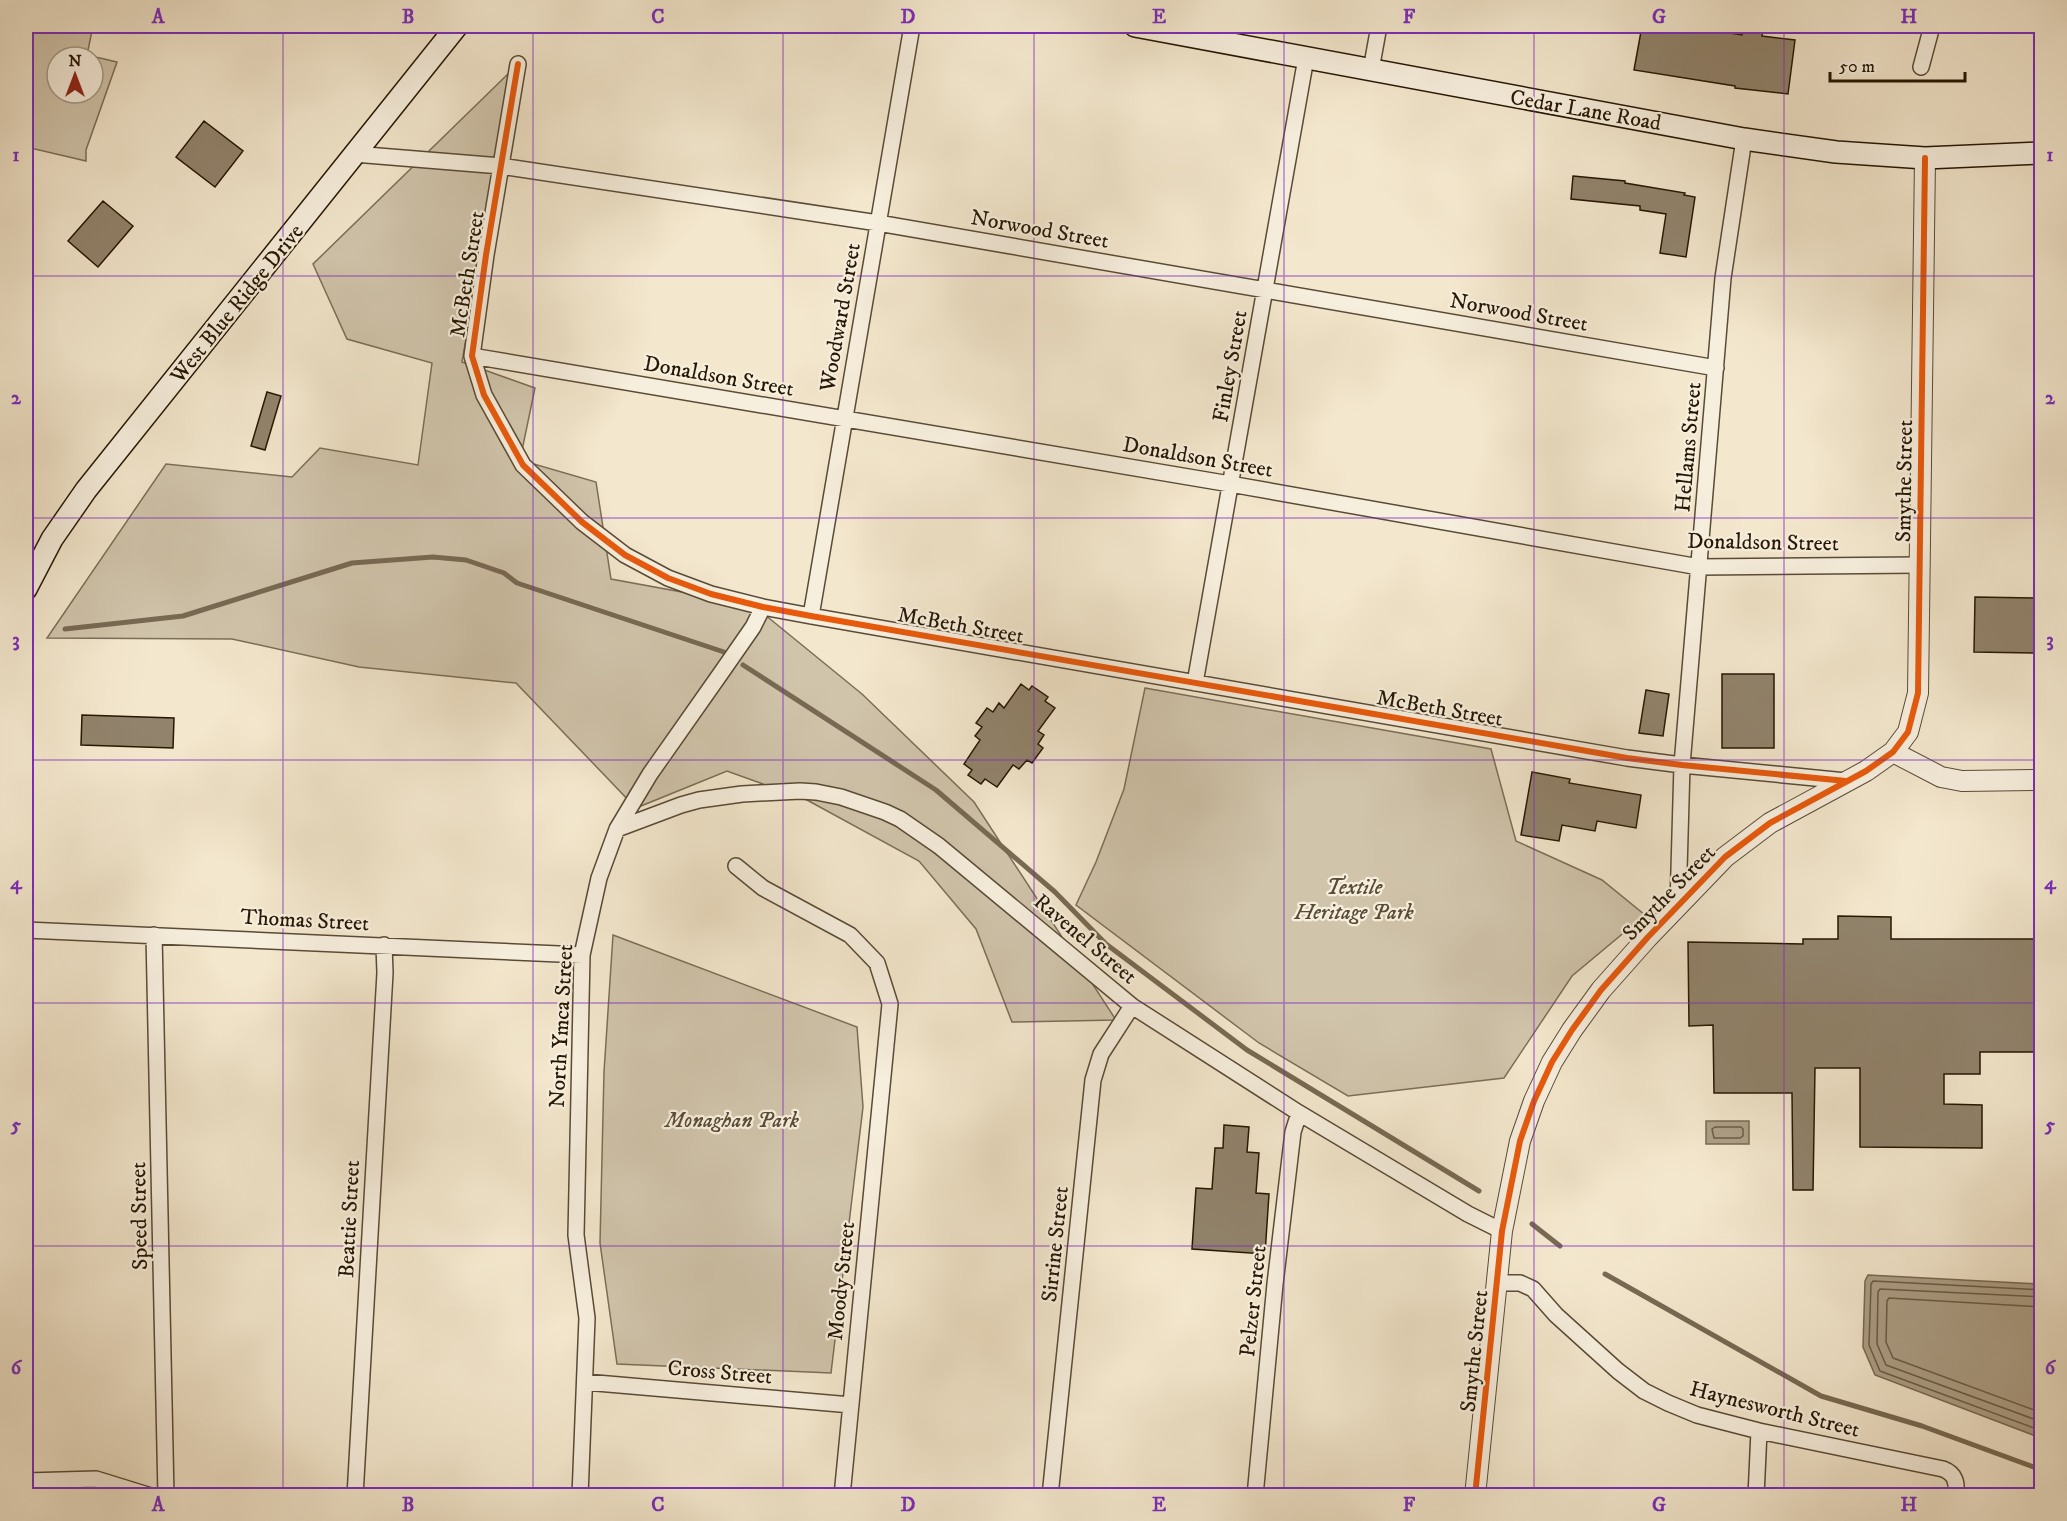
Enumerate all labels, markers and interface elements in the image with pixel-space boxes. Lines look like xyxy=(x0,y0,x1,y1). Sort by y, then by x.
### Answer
text: A xyxy=(151,5,166,30)
text: B xyxy=(402,5,414,30)
text: C xyxy=(651,5,665,30)
text: D xyxy=(901,5,916,30)
text: E xyxy=(1152,5,1166,30)
text: F xyxy=(1403,5,1416,30)
text: G xyxy=(1652,5,1666,30)
text: H xyxy=(1901,5,1918,30)
north arrow xyxy=(45,45,105,105)
scale bar xyxy=(1830,45,1965,83)
text: N xyxy=(68,51,82,71)
text: 50 m xyxy=(1839,56,1875,78)
street label: Cedar Lane Road xyxy=(1508,84,1663,137)
text: 1 xyxy=(12,143,20,168)
text: 1 xyxy=(2046,143,2054,168)
street label: Norwood Street xyxy=(969,204,1111,255)
street label: McBeth Street xyxy=(444,209,491,339)
street label: West Blue Ridge Drive xyxy=(164,219,310,390)
street label: Woodward Street xyxy=(814,241,867,395)
street label: Norwood Street xyxy=(1448,287,1590,338)
street label: Finley Street xyxy=(1207,308,1254,424)
street label: Donaldson Street xyxy=(642,350,796,403)
street label: Hellams Street xyxy=(1669,381,1708,513)
text: 2 xyxy=(11,386,22,411)
text: 2 xyxy=(2045,386,2056,411)
street label: Smythe Street xyxy=(1890,419,1919,543)
street label: Donaldson Street xyxy=(1121,431,1275,484)
street label: Donaldson Street xyxy=(1687,528,1839,557)
street label: McBeth Street xyxy=(896,601,1026,650)
text: 3 xyxy=(12,628,20,653)
text: 3 xyxy=(2046,628,2054,653)
street label: McBeth Street xyxy=(1375,684,1505,733)
street label: Smythe Street xyxy=(1617,840,1721,947)
text: 4 xyxy=(10,871,23,896)
text: 4 xyxy=(2044,871,2057,896)
park label: Textile Heritage Park xyxy=(1293,874,1415,926)
street label: Ravenel Street xyxy=(1028,888,1142,990)
street label: Thomas Street xyxy=(240,904,370,937)
street label: North Ymca Street xyxy=(544,943,579,1109)
park label: Monaghan Park xyxy=(663,1107,800,1134)
text: 5 xyxy=(10,1113,21,1138)
text: 5 xyxy=(2044,1113,2055,1138)
street label: Beattie Street xyxy=(333,1159,366,1279)
street label: Speed Street xyxy=(125,1161,154,1270)
street label: Sirrine Street xyxy=(1036,1185,1075,1304)
street label: Moody Street xyxy=(822,1220,861,1342)
street label: Pelzer Street xyxy=(1234,1244,1273,1358)
street label: Smythe Street xyxy=(1455,1289,1494,1414)
street label: Cross Street xyxy=(666,1354,773,1391)
text: 6 xyxy=(11,1356,23,1381)
text: 6 xyxy=(2045,1356,2057,1381)
street label: Haynesworth Street xyxy=(1687,1375,1862,1444)
text: A xyxy=(151,1493,166,1518)
text: B xyxy=(402,1493,414,1518)
text: C xyxy=(651,1493,665,1518)
text: D xyxy=(901,1493,916,1518)
text: E xyxy=(1152,1493,1166,1518)
text: F xyxy=(1403,1493,1416,1518)
text: G xyxy=(1652,1493,1666,1518)
text: H xyxy=(1901,1493,1918,1518)

